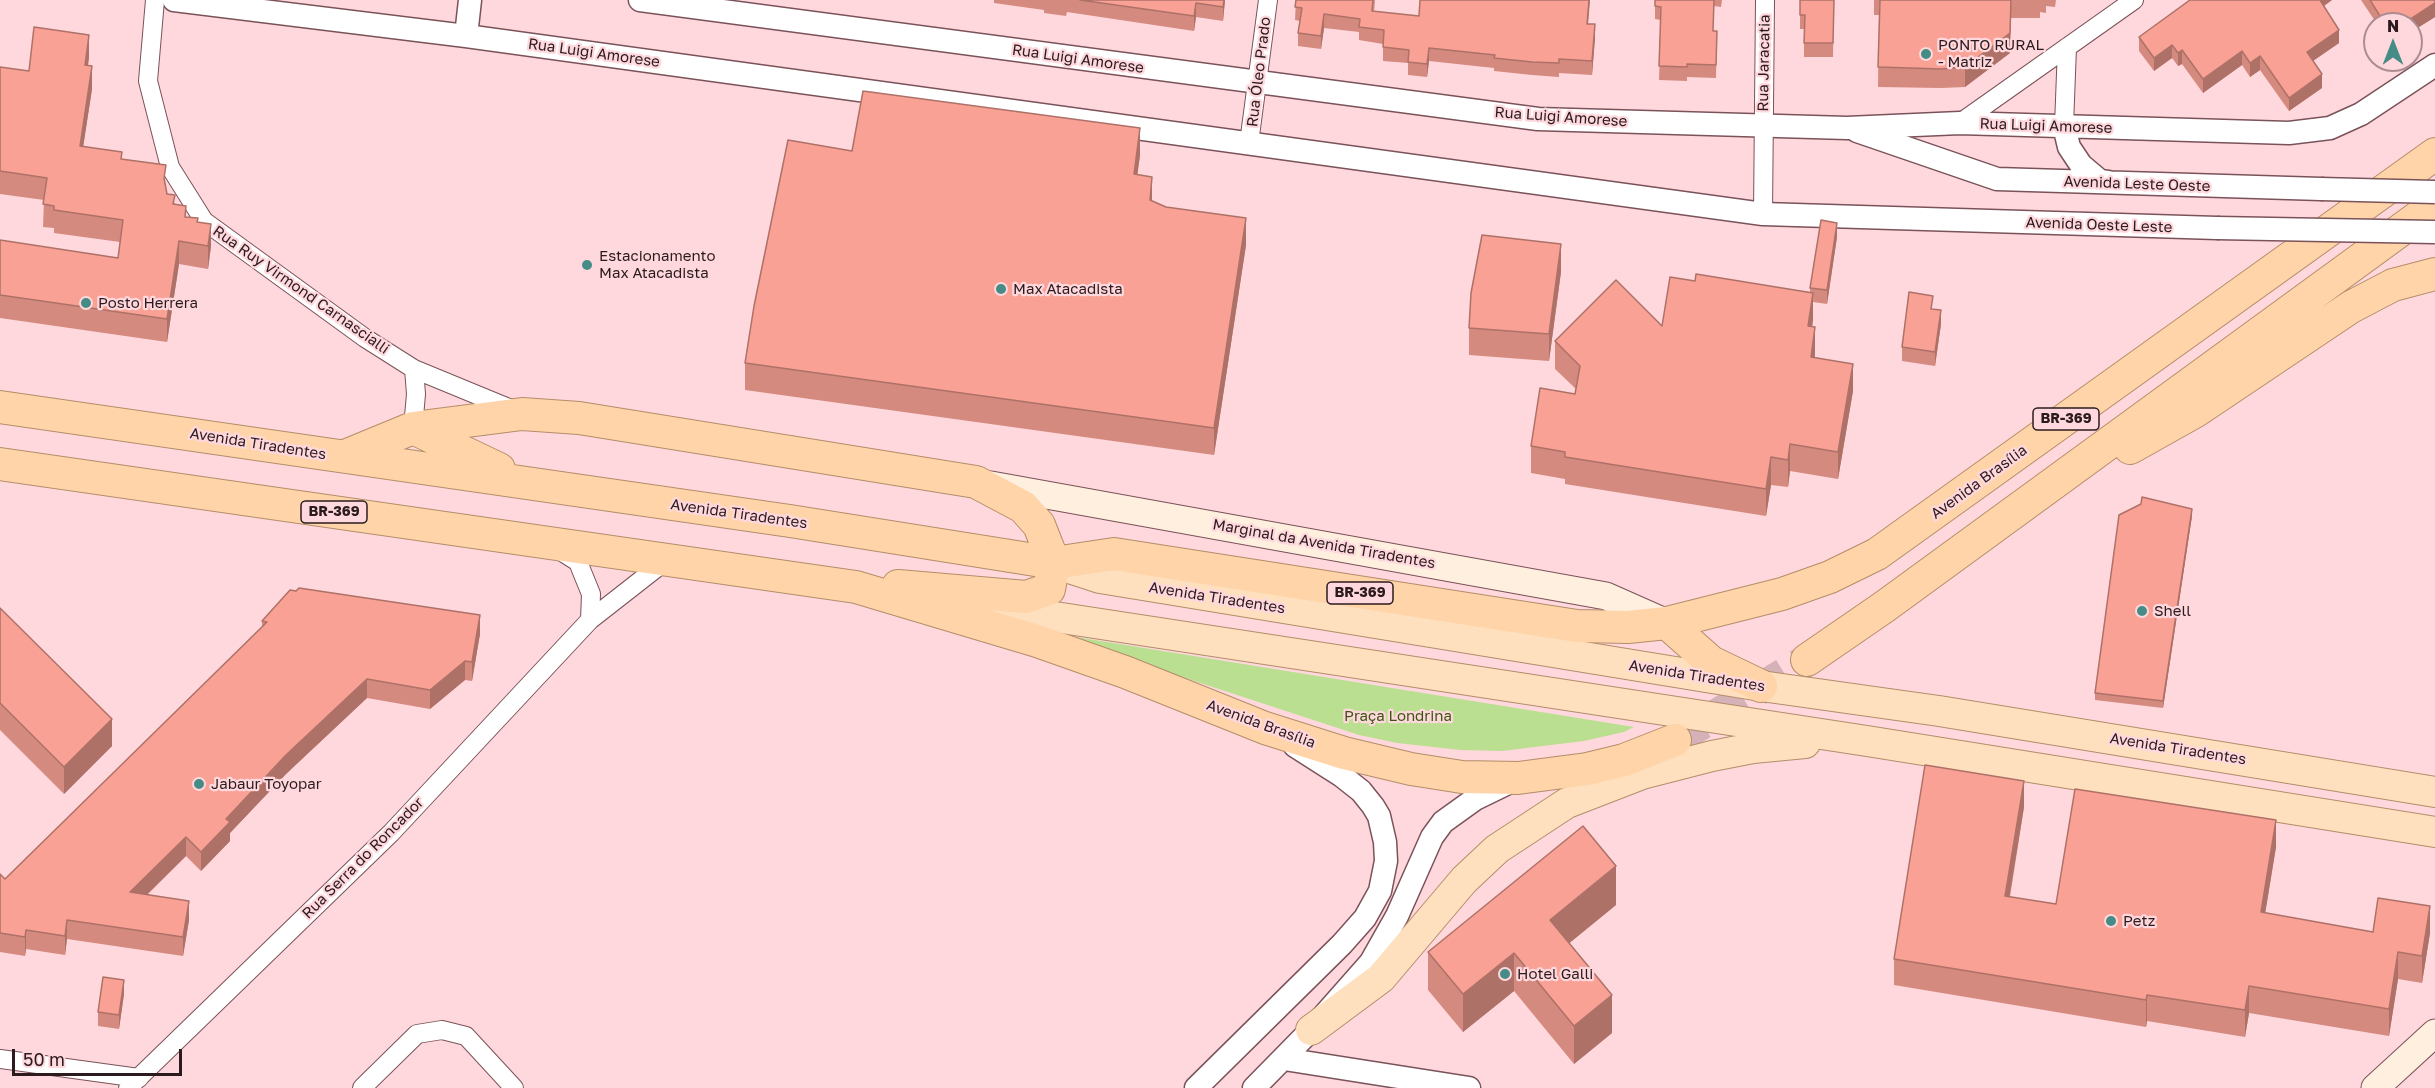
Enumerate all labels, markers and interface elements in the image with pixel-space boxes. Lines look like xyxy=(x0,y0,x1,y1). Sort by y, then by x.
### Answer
north arrow xyxy=(2363,12,2423,72)
street label: Rua Jaracatia xyxy=(1754,14,1774,112)
street label: Rua Óleo Prado xyxy=(1243,16,1275,128)
text: N xyxy=(2387,16,2399,36)
street label: Rua Luigi Amorese xyxy=(527,35,661,71)
place label: PONTO RURAL - Matriz xyxy=(1938,36,2044,71)
street label: Rua Luigi Amorese xyxy=(1011,41,1145,77)
marker: PONTO RURAL - Matriz xyxy=(1919,47,1933,61)
street label: Rua Luigi Amorese xyxy=(1494,103,1628,131)
street label: Rua Luigi Amorese xyxy=(1979,115,2113,137)
street label: Avenida Leste Oeste xyxy=(2063,172,2211,196)
street label: Avenida Oeste Leste xyxy=(2025,213,2173,237)
street label: Rua Ruy Virmond Carnascialli xyxy=(209,222,393,358)
place label: Estacionamento Max Atacadista xyxy=(599,247,716,282)
marker: Estacionamento Max Atacadista xyxy=(580,258,594,272)
place label: Max Atacadista xyxy=(1013,280,1123,298)
marker: Max Atacadista xyxy=(994,282,1008,296)
place label: Posto Herrera xyxy=(98,294,198,312)
marker: Posto Herrera xyxy=(79,296,93,310)
road number: BR-369 xyxy=(2033,408,2099,430)
street label: Avenida Tiradentes xyxy=(189,424,327,464)
street label: Avenida Brasília xyxy=(1927,441,2031,523)
street label: Avenida Tiradentes xyxy=(670,495,808,533)
road number: BR-369 xyxy=(301,501,367,523)
street label: Marginal da Avenida Tiradentes xyxy=(1211,516,1437,572)
street label: Avenida Tiradentes xyxy=(1148,578,1286,618)
road number: BR-369 xyxy=(1327,582,1393,604)
place label: Shell xyxy=(2154,602,2191,620)
marker: Shell xyxy=(2135,604,2149,618)
street label: Avenida Tiradentes xyxy=(1628,656,1766,696)
street label: Avenida Brasília xyxy=(1204,696,1318,752)
park label: Praça Londrina xyxy=(1344,707,1452,725)
street label: Avenida Tiradentes xyxy=(2109,729,2247,769)
place label: Jabaur Toyopar xyxy=(211,775,321,793)
marker: Jabaur Toyopar xyxy=(192,777,206,791)
street label: Rua Serra do Roncador xyxy=(299,794,427,922)
place label: Petz xyxy=(2123,912,2155,930)
marker: Petz xyxy=(2104,914,2118,928)
place label: Hotel Galli xyxy=(1517,965,1593,983)
marker: Hotel Galli xyxy=(1498,967,1512,981)
scale bar xyxy=(15,1037,184,1075)
text: 50 m xyxy=(23,1048,65,1070)

